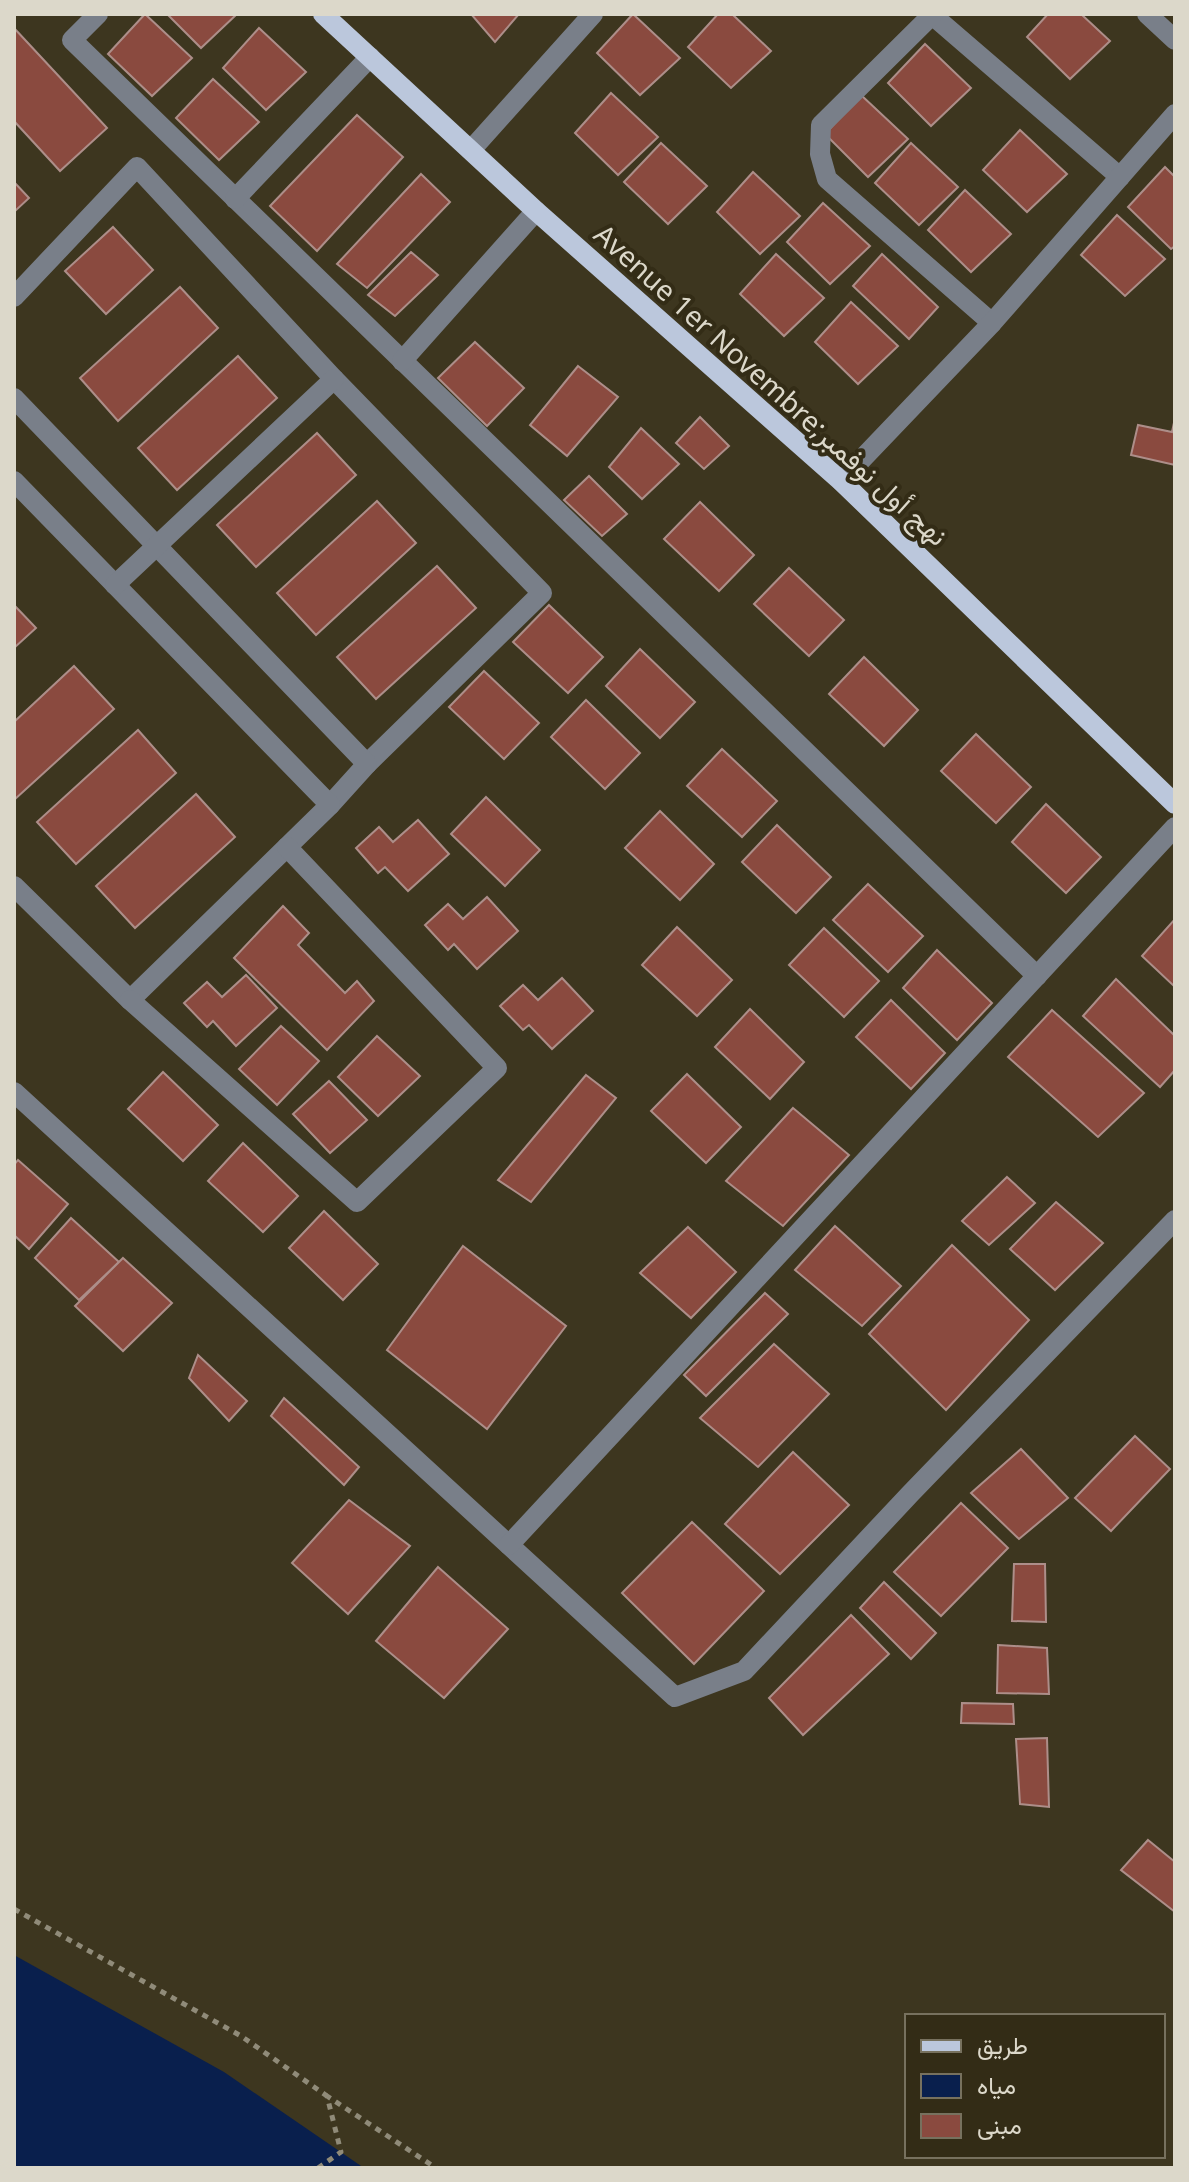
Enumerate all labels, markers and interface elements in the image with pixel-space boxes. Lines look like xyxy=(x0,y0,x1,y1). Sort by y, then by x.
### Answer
street label: Avenue 1er Novembre;نهج أول نوفمبر xyxy=(585,215,957,555)
legend xyxy=(905,2014,1165,2158)
text: طريق xyxy=(977,2028,1028,2061)
text: مياه xyxy=(977,2068,1016,2101)
text: مبنى xyxy=(977,2108,1022,2141)

